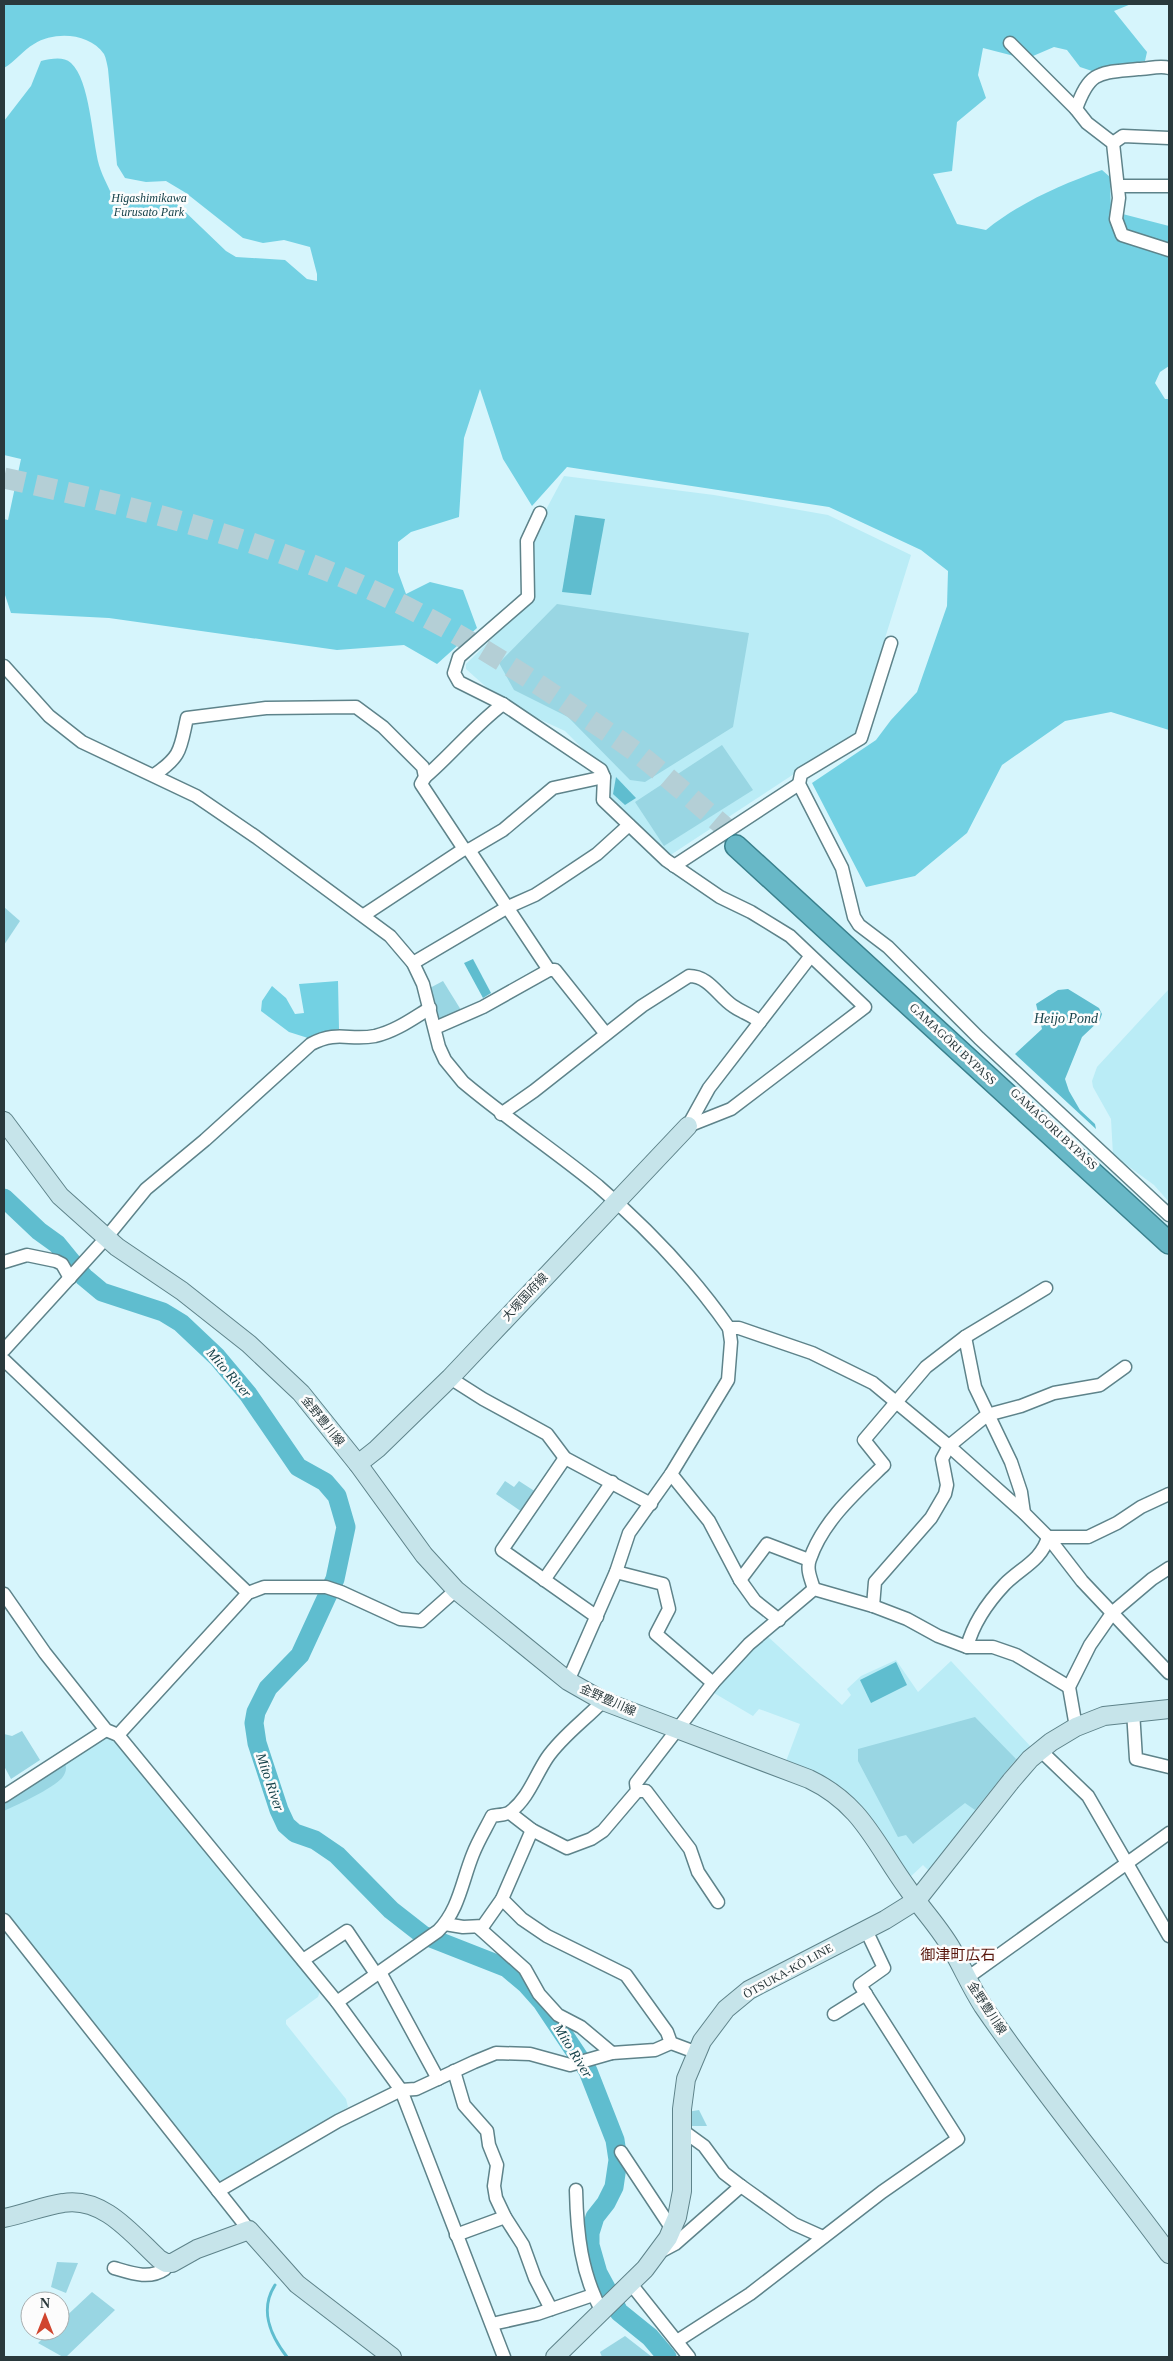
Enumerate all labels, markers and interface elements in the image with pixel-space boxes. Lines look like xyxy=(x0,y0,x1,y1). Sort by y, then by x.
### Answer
park label: Higashimikawa Furusato Park xyxy=(110,191,187,219)
street label: GAMAGŌRI BYPASS xyxy=(907,1000,999,1088)
water label: Heijo Pond xyxy=(1033,1011,1099,1026)
street label: GAMAGORI BYPASS xyxy=(1008,1085,1100,1173)
street label: 大塚国府線 xyxy=(499,1270,551,1324)
water label: Mito River xyxy=(203,1345,255,1401)
street label: 金野豊川線 xyxy=(299,1393,347,1449)
street label: 金野豊川線 xyxy=(578,1681,638,1719)
water label: Mito River xyxy=(253,1750,287,1813)
street label: ŌTSUKA-KŌ LINE xyxy=(741,1941,835,2001)
district label: 御津町広石 xyxy=(920,1947,996,1963)
street label: 金野豊川線 xyxy=(965,1979,1009,2037)
water label: Mito River xyxy=(550,2021,596,2081)
north arrow xyxy=(20,2291,70,2341)
text: N xyxy=(40,2296,50,2311)

